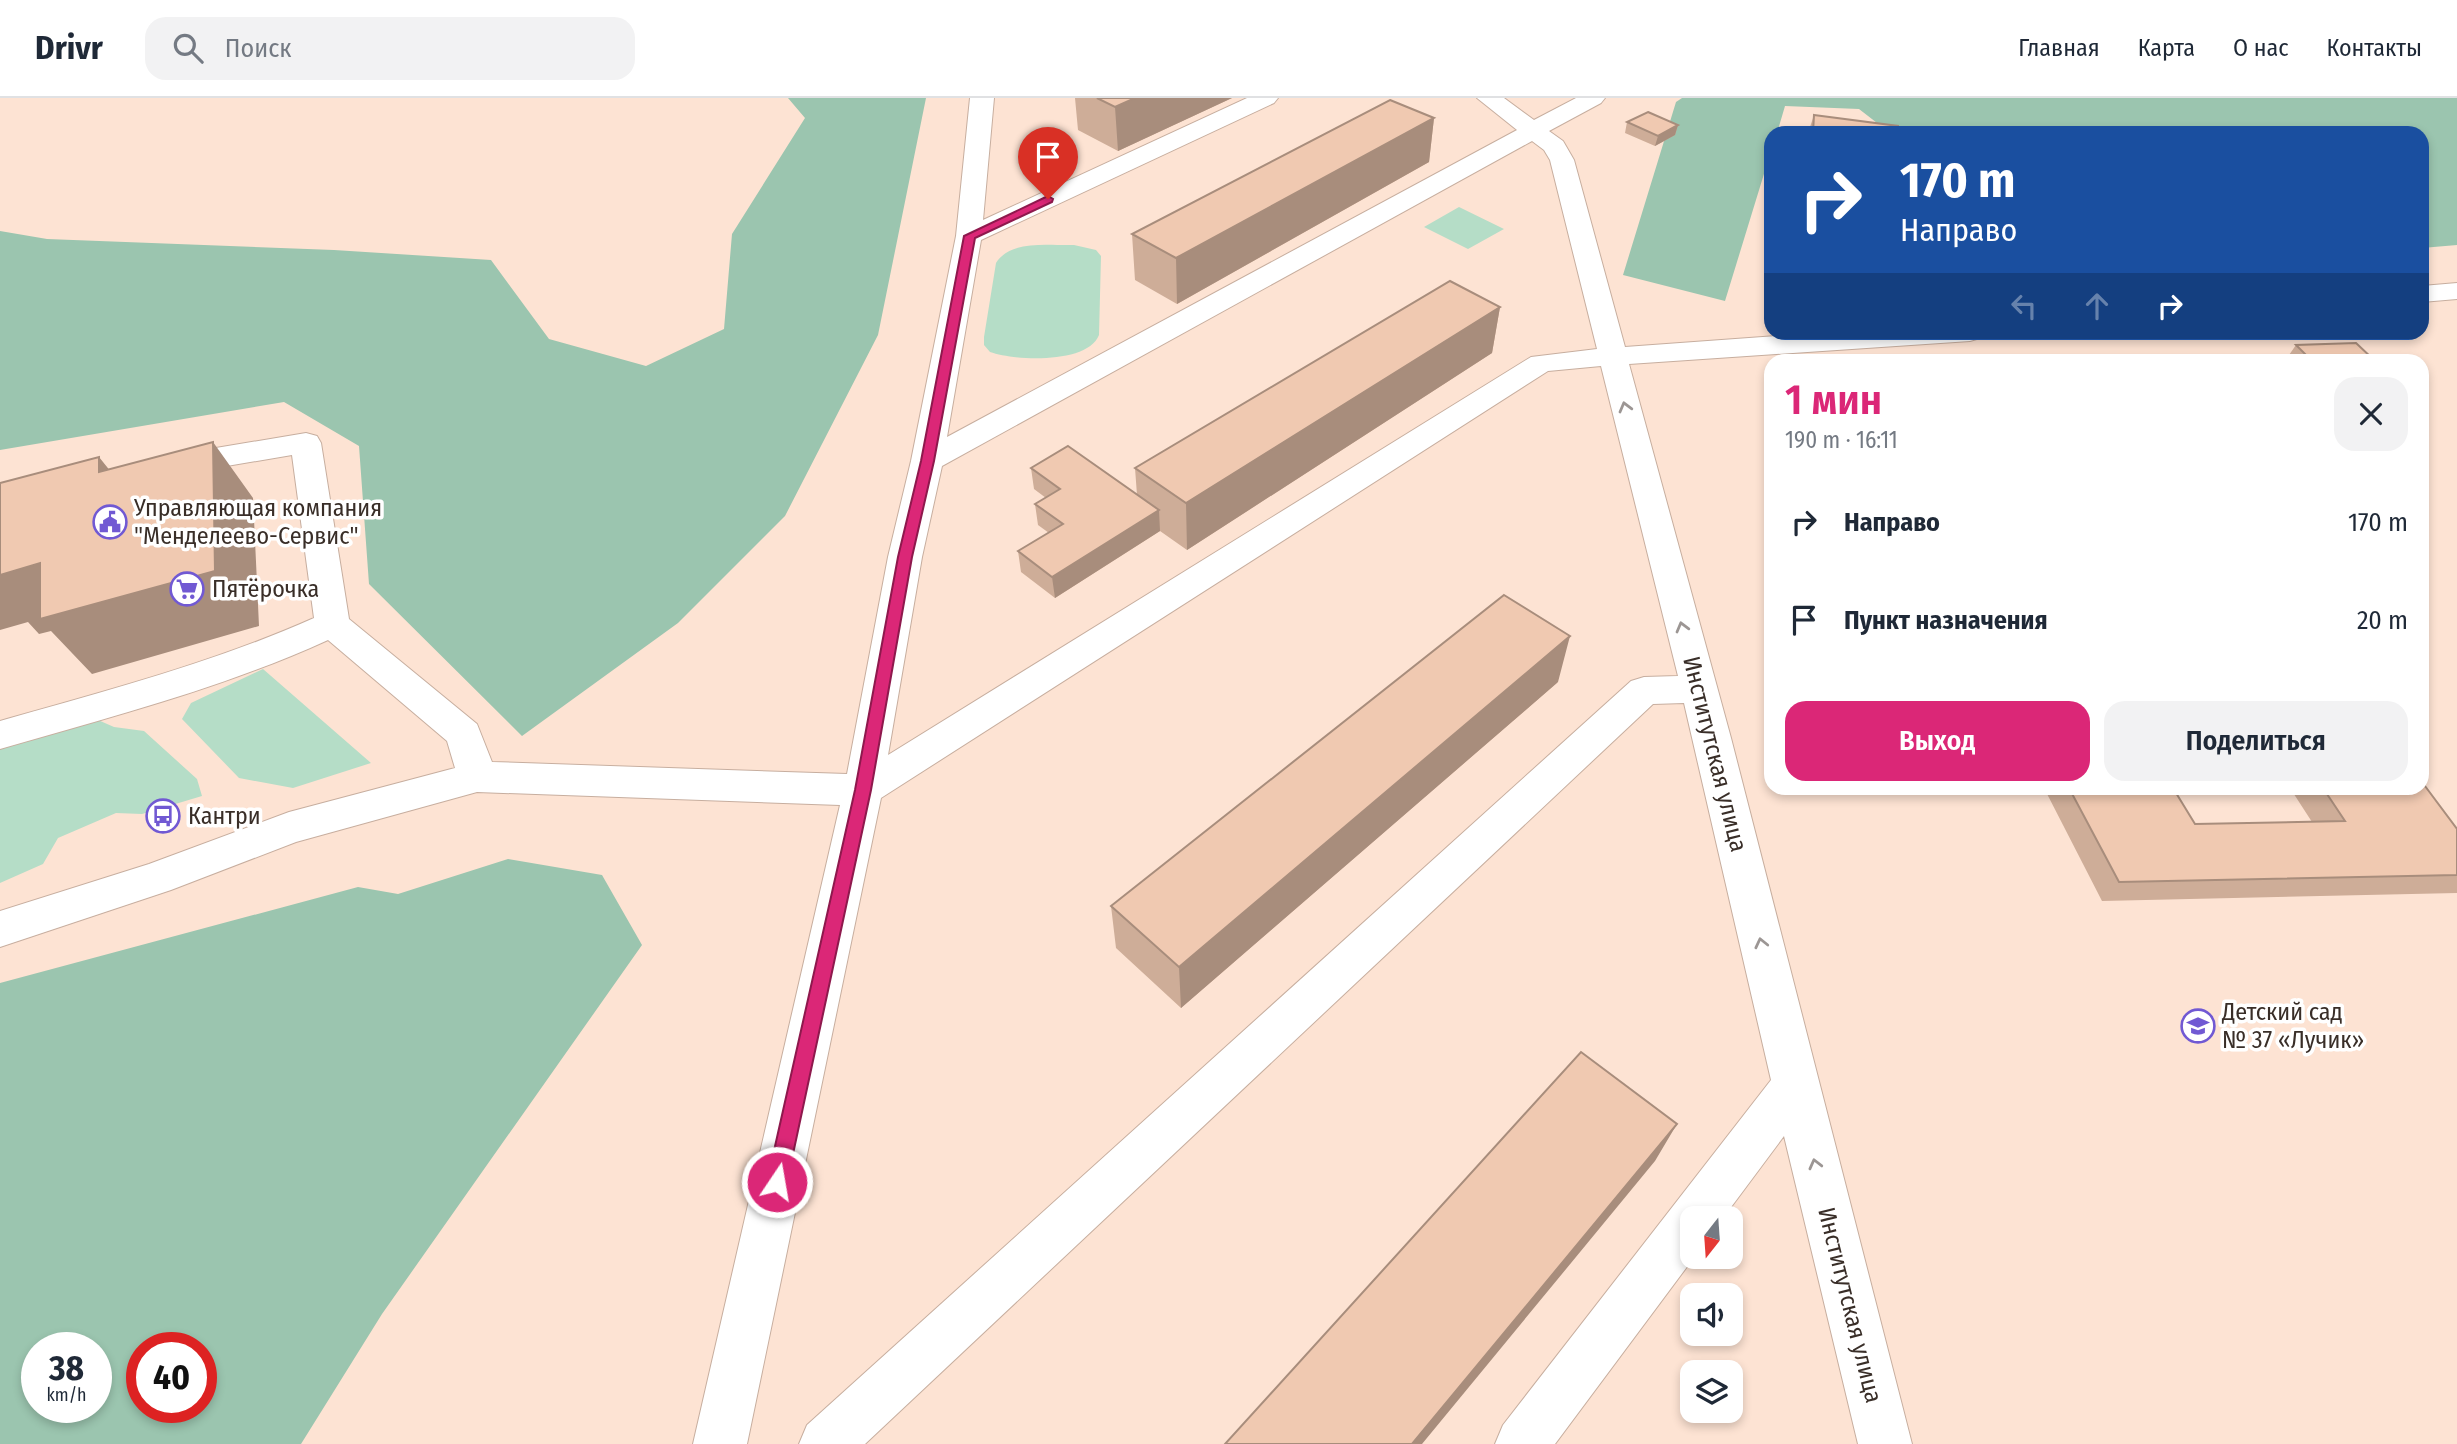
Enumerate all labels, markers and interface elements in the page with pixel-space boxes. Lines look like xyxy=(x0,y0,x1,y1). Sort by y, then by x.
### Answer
search box xyxy=(145,17,635,80)
text: Drivr xyxy=(35,28,103,68)
icon: search xyxy=(169,29,207,67)
text: Поиск xyxy=(225,33,292,64)
text: Главная xyxy=(2018,34,2100,62)
text: Карта xyxy=(2138,34,2195,62)
text: О нас xyxy=(2233,34,2288,62)
text: Контакты xyxy=(2326,34,2422,62)
pin xyxy=(1018,127,1078,199)
icon: arrive xyxy=(1029,138,1067,176)
text: 170 m xyxy=(1900,151,2016,210)
icon: right xyxy=(1785,154,1876,245)
text: Направо xyxy=(1900,211,2017,249)
icon: left xyxy=(2005,287,2043,325)
icon: ahead xyxy=(2078,287,2116,325)
icon: right xyxy=(2151,287,2189,325)
text: 1 мин xyxy=(1785,375,1882,425)
button: close xyxy=(2334,377,2408,451)
one-way arrow xyxy=(1619,401,1633,413)
text: 190 m · 16:11 xyxy=(1785,426,1898,454)
place label: Управляющая компания "Менделеево-Сервис" xyxy=(133,494,382,550)
public building icon: Управляющая компания "Менделеево-Сервис" xyxy=(91,503,129,541)
icon: right xyxy=(1785,503,1823,541)
text: Направо xyxy=(1844,507,1940,538)
text: 170 m xyxy=(2348,507,2408,538)
supermarket icon: Пятёрочка xyxy=(168,570,206,608)
place label: Пятёрочка xyxy=(212,575,319,603)
icon: arrive xyxy=(1785,601,1823,639)
text: Пункт назначения xyxy=(1844,605,2048,636)
text: 20 m xyxy=(2357,605,2408,636)
one-way arrow xyxy=(1676,621,1691,633)
street label: Институтская улица xyxy=(1677,653,1753,855)
button: Выход xyxy=(1785,701,2090,781)
button: Поделиться xyxy=(2104,701,2408,781)
bus stop icon: Кантри xyxy=(144,797,182,835)
place label: Кантри xyxy=(188,802,261,830)
one-way arrow xyxy=(1755,937,1770,949)
place label: Детский сад № 37 «Лучик» xyxy=(2221,998,2364,1054)
school or university icon: Детский сад № 37 «Лучик» xyxy=(2179,1007,2217,1045)
position arrow xyxy=(740,1145,814,1219)
one-way arrow xyxy=(1809,1158,1823,1170)
street label: Институтская улица xyxy=(1812,1204,1888,1406)
north arrow xyxy=(1680,1206,1743,1269)
map controls xyxy=(1680,1206,1743,1423)
button: sound xyxy=(1680,1283,1743,1346)
speed limit sign: 40 xyxy=(126,1332,217,1423)
text: 38 xyxy=(49,1347,84,1389)
button: layers xyxy=(1680,1360,1743,1423)
text: km/h xyxy=(46,1384,87,1406)

